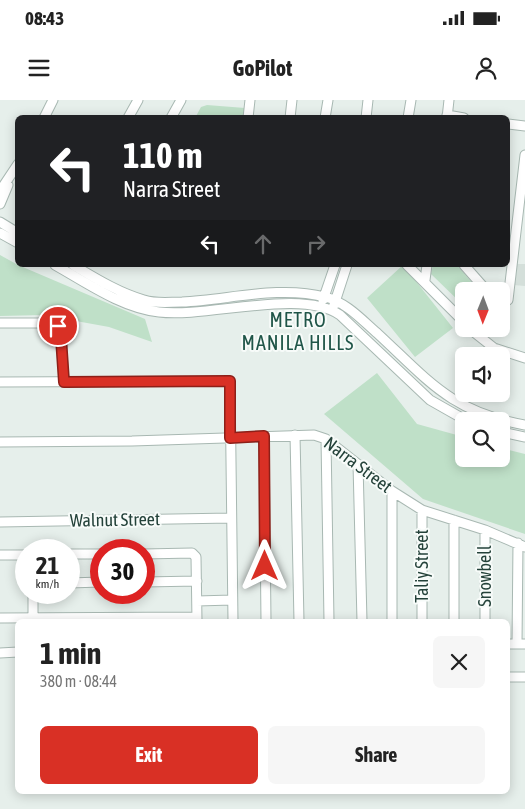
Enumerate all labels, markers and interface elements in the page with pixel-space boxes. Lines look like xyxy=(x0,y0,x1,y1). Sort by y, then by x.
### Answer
text: 08:43 xyxy=(25,7,64,29)
icon: menu xyxy=(25,54,53,82)
icon: person xyxy=(472,54,500,82)
text: GoPilot xyxy=(233,55,292,81)
icon: left xyxy=(40,135,105,200)
text: 110 m xyxy=(123,135,202,175)
text: Narra Street xyxy=(123,176,220,202)
icon: left xyxy=(196,230,224,258)
icon: ahead xyxy=(249,230,277,258)
icon: right xyxy=(302,230,330,258)
north arrow xyxy=(455,282,510,338)
map controls xyxy=(455,282,510,467)
pin xyxy=(37,305,79,347)
district label: METRO MANILA HILLS xyxy=(242,308,354,354)
icon: arrive xyxy=(44,312,72,340)
button: sound xyxy=(455,347,510,402)
button: search xyxy=(455,412,510,467)
street label: Narra Street xyxy=(320,432,396,497)
street label: Walnut Street xyxy=(70,508,160,531)
street label: Taliy Street xyxy=(411,529,432,603)
speed limit sign: 30 xyxy=(90,539,155,604)
position arrow xyxy=(238,539,290,591)
street label: Snowbell xyxy=(474,545,495,607)
text: 21 xyxy=(36,551,59,579)
text: km/h xyxy=(36,577,59,591)
text: 1 min xyxy=(40,636,101,670)
button: close xyxy=(433,636,485,688)
text: 380 m · 08:44 xyxy=(40,672,117,690)
button: Exit xyxy=(40,726,258,784)
button: Share xyxy=(268,726,485,784)

